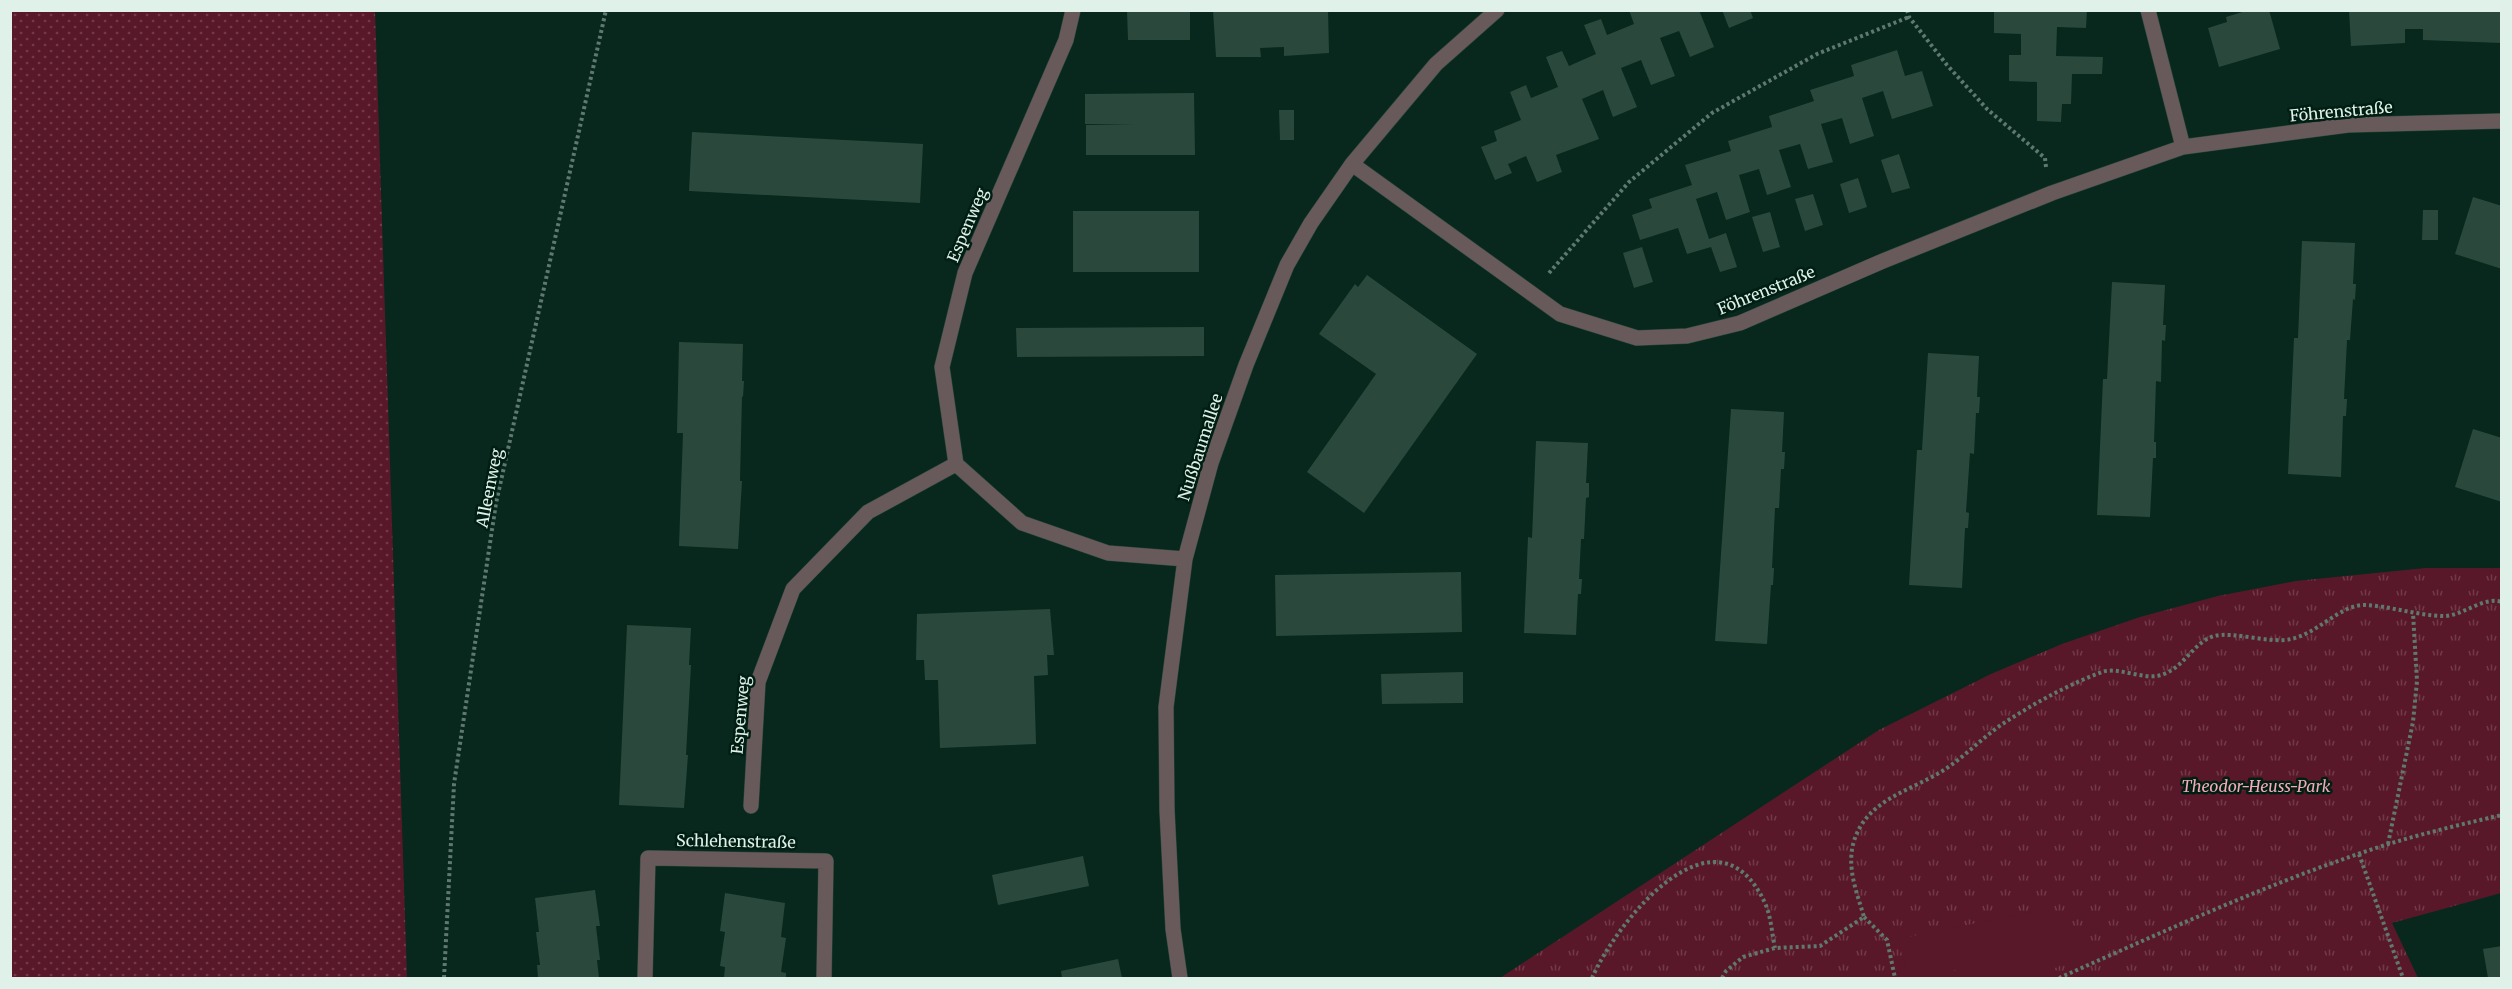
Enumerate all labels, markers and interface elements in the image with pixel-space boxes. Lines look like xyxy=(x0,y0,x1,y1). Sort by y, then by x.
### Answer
street label: Föhrenstraße xyxy=(2289,97,2393,125)
street label: Espenweg xyxy=(942,185,992,265)
street label: Föhrenstraße xyxy=(1714,261,1818,319)
street label: Nußbaumallee xyxy=(1173,391,1227,503)
street label: Alleenweg xyxy=(471,446,507,530)
street label: Espenweg xyxy=(727,675,753,755)
park label: Theodor-Heuss-Park xyxy=(2182,776,2331,796)
street label: Schlehenstraße xyxy=(676,830,796,852)

